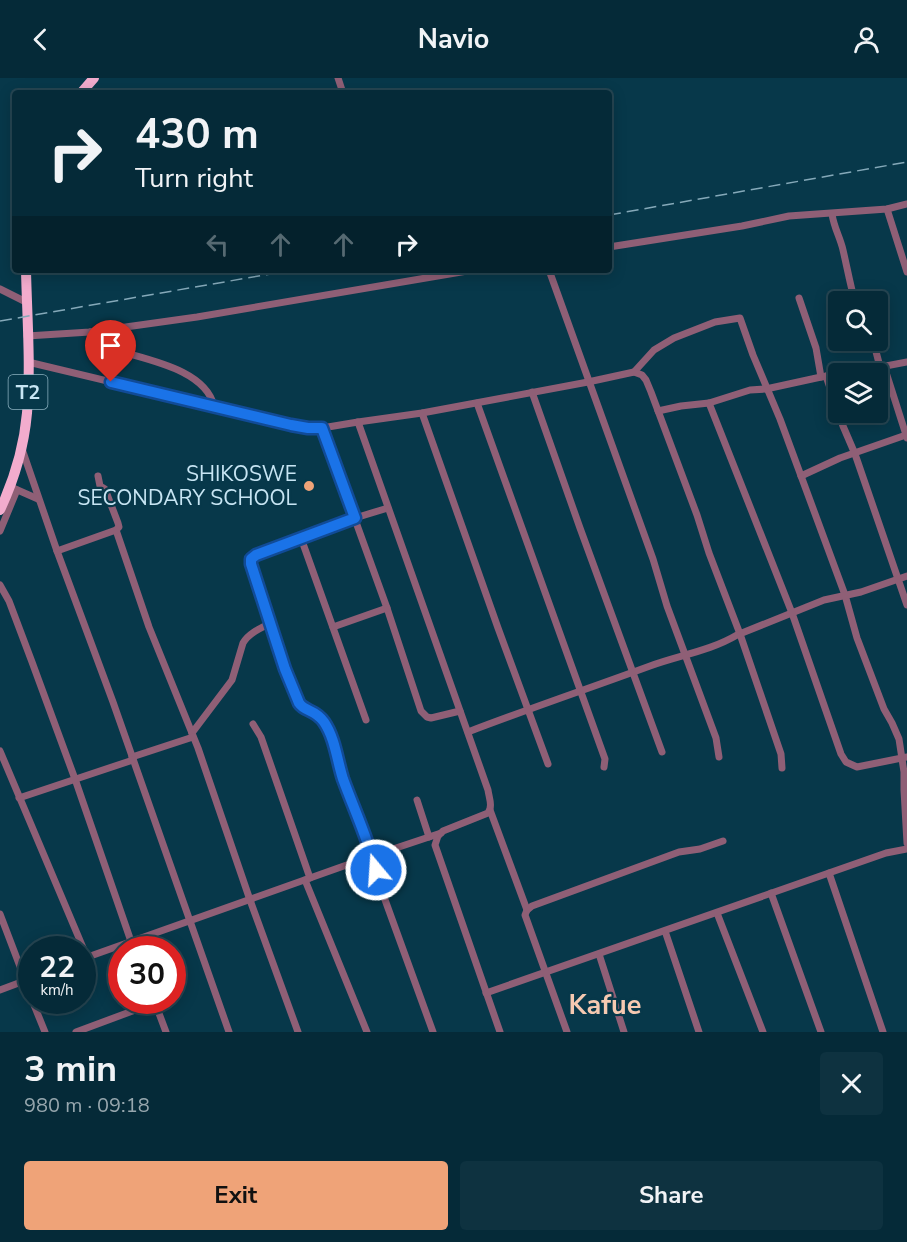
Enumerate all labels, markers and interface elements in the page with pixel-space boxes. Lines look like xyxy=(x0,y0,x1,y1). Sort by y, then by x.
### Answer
text: Navio xyxy=(418,21,489,58)
icon: back xyxy=(24,23,57,56)
icon: person xyxy=(850,23,883,56)
text: 430 m xyxy=(135,106,259,163)
icon: right xyxy=(36,114,114,192)
text: Turn right xyxy=(135,160,253,197)
icon: left xyxy=(201,228,234,261)
icon: ahead xyxy=(264,228,297,261)
icon: ahead xyxy=(327,228,360,261)
icon: right xyxy=(390,228,423,261)
map controls xyxy=(828,291,888,423)
button: search xyxy=(828,291,888,351)
pin xyxy=(85,320,136,382)
icon: arrive xyxy=(94,329,127,362)
button: layers xyxy=(828,363,888,423)
road number: T2 xyxy=(9,375,48,409)
place label: SHIKOSWE SECONDARY SCHOOL xyxy=(77,460,298,512)
marker: SHIKOSWE SECONDARY SCHOOL xyxy=(302,479,316,493)
position arrow xyxy=(344,838,408,902)
speed limit sign: 30 xyxy=(108,936,186,1014)
text: 22 xyxy=(39,947,75,988)
text: km/h xyxy=(40,980,74,1000)
district label: Kafue xyxy=(569,987,641,1024)
text: 3 min xyxy=(24,1045,117,1094)
button: close xyxy=(820,1052,883,1115)
text: 980 m · 09:18 xyxy=(24,1092,150,1119)
button: Exit xyxy=(24,1161,448,1230)
button: Share xyxy=(460,1161,883,1230)

